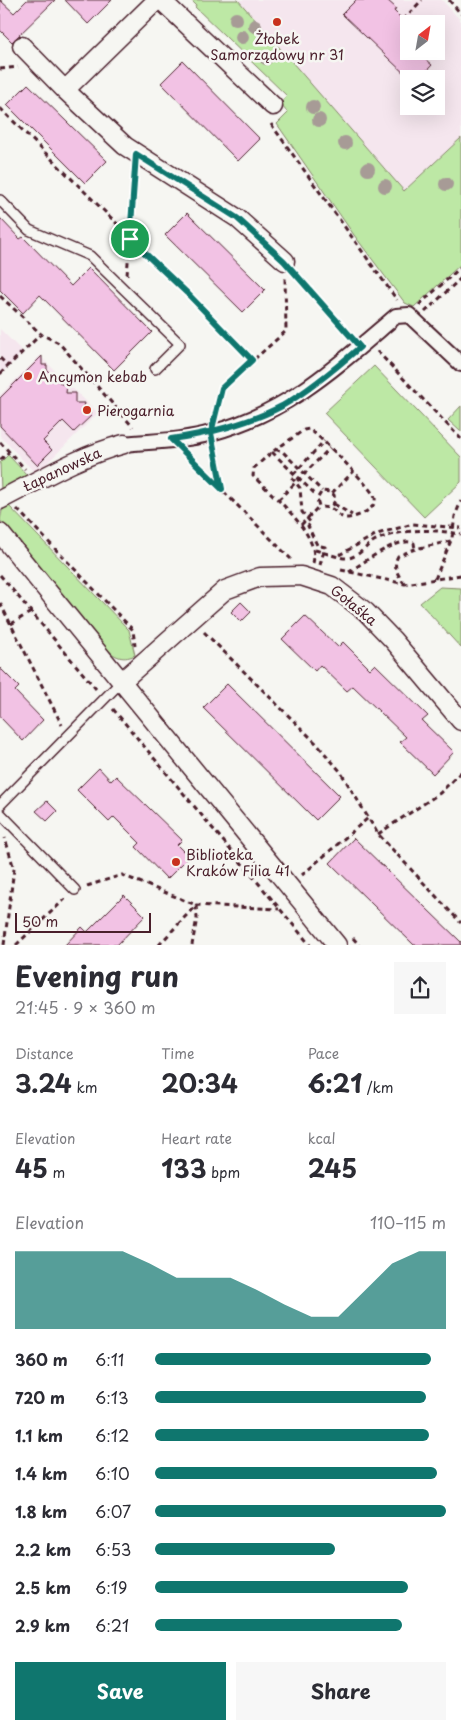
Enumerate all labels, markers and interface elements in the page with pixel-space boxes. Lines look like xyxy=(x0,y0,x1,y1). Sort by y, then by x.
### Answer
north arrow xyxy=(400,15,445,60)
map controls xyxy=(400,15,445,115)
marker: Żłobek Samorządowy nr 31 xyxy=(271,16,283,28)
place label: Żłobek Samorządowy nr 31 xyxy=(210,28,344,65)
button: layers xyxy=(400,70,445,115)
pin xyxy=(109,218,151,260)
icon: arrive xyxy=(116,225,144,253)
place label: Ancymon kebab xyxy=(38,366,147,387)
marker: Ancymon kebab xyxy=(22,370,34,382)
place label: Pierogarnia xyxy=(97,400,175,421)
marker: Pierogarnia xyxy=(81,404,93,416)
street label: Łapanowska xyxy=(19,442,105,497)
street label: Gołaśka xyxy=(326,580,382,631)
place label: Biblioteka Kraków Filia 41 xyxy=(186,844,290,881)
marker: Biblioteka Kraków Filia 41 xyxy=(170,856,182,868)
scale bar xyxy=(15,910,151,933)
text: 50 m xyxy=(22,911,58,932)
text: Evening run xyxy=(15,954,179,997)
button: share xyxy=(394,962,446,1014)
text: 21:45 · 9 × 360 m xyxy=(15,995,156,1019)
text: Distance xyxy=(15,1043,74,1064)
text: Time xyxy=(161,1043,194,1064)
text: Pace xyxy=(308,1043,339,1064)
text: 3.24 xyxy=(15,1064,72,1102)
text: 20:34 xyxy=(161,1064,238,1102)
text: 6:21 xyxy=(308,1064,362,1102)
text: km xyxy=(72,1077,98,1098)
text: /km xyxy=(362,1077,393,1098)
text: Elevation xyxy=(15,1128,75,1149)
text: Heart rate xyxy=(161,1128,232,1149)
text: kcal xyxy=(308,1128,336,1149)
text: 45 xyxy=(15,1149,48,1187)
text: 133 xyxy=(161,1149,207,1187)
text: 245 xyxy=(308,1149,357,1187)
text: m xyxy=(48,1162,65,1183)
text: bpm xyxy=(207,1162,240,1183)
text: Elevation xyxy=(15,1210,84,1234)
text: 110–115 m xyxy=(370,1210,446,1234)
text: 360 m xyxy=(15,1347,68,1371)
text: 6:11 xyxy=(95,1347,124,1371)
text: 720 m xyxy=(15,1385,65,1409)
text: 6:13 xyxy=(95,1385,129,1409)
text: 1.1 km xyxy=(15,1423,63,1447)
text: 6:12 xyxy=(95,1423,129,1447)
text: 1.4 km xyxy=(15,1461,67,1485)
text: 6:10 xyxy=(95,1461,130,1485)
text: 1.8 km xyxy=(15,1499,67,1523)
text: 6:07 xyxy=(95,1499,131,1523)
text: 2.2 km xyxy=(15,1537,71,1561)
text: 6:53 xyxy=(95,1537,131,1561)
text: 2.5 km xyxy=(15,1575,71,1599)
text: 6:19 xyxy=(95,1575,127,1599)
text: 2.9 km xyxy=(15,1613,70,1637)
text: 6:21 xyxy=(95,1613,129,1637)
button: Save xyxy=(15,1662,226,1720)
button: Share xyxy=(236,1662,446,1720)

